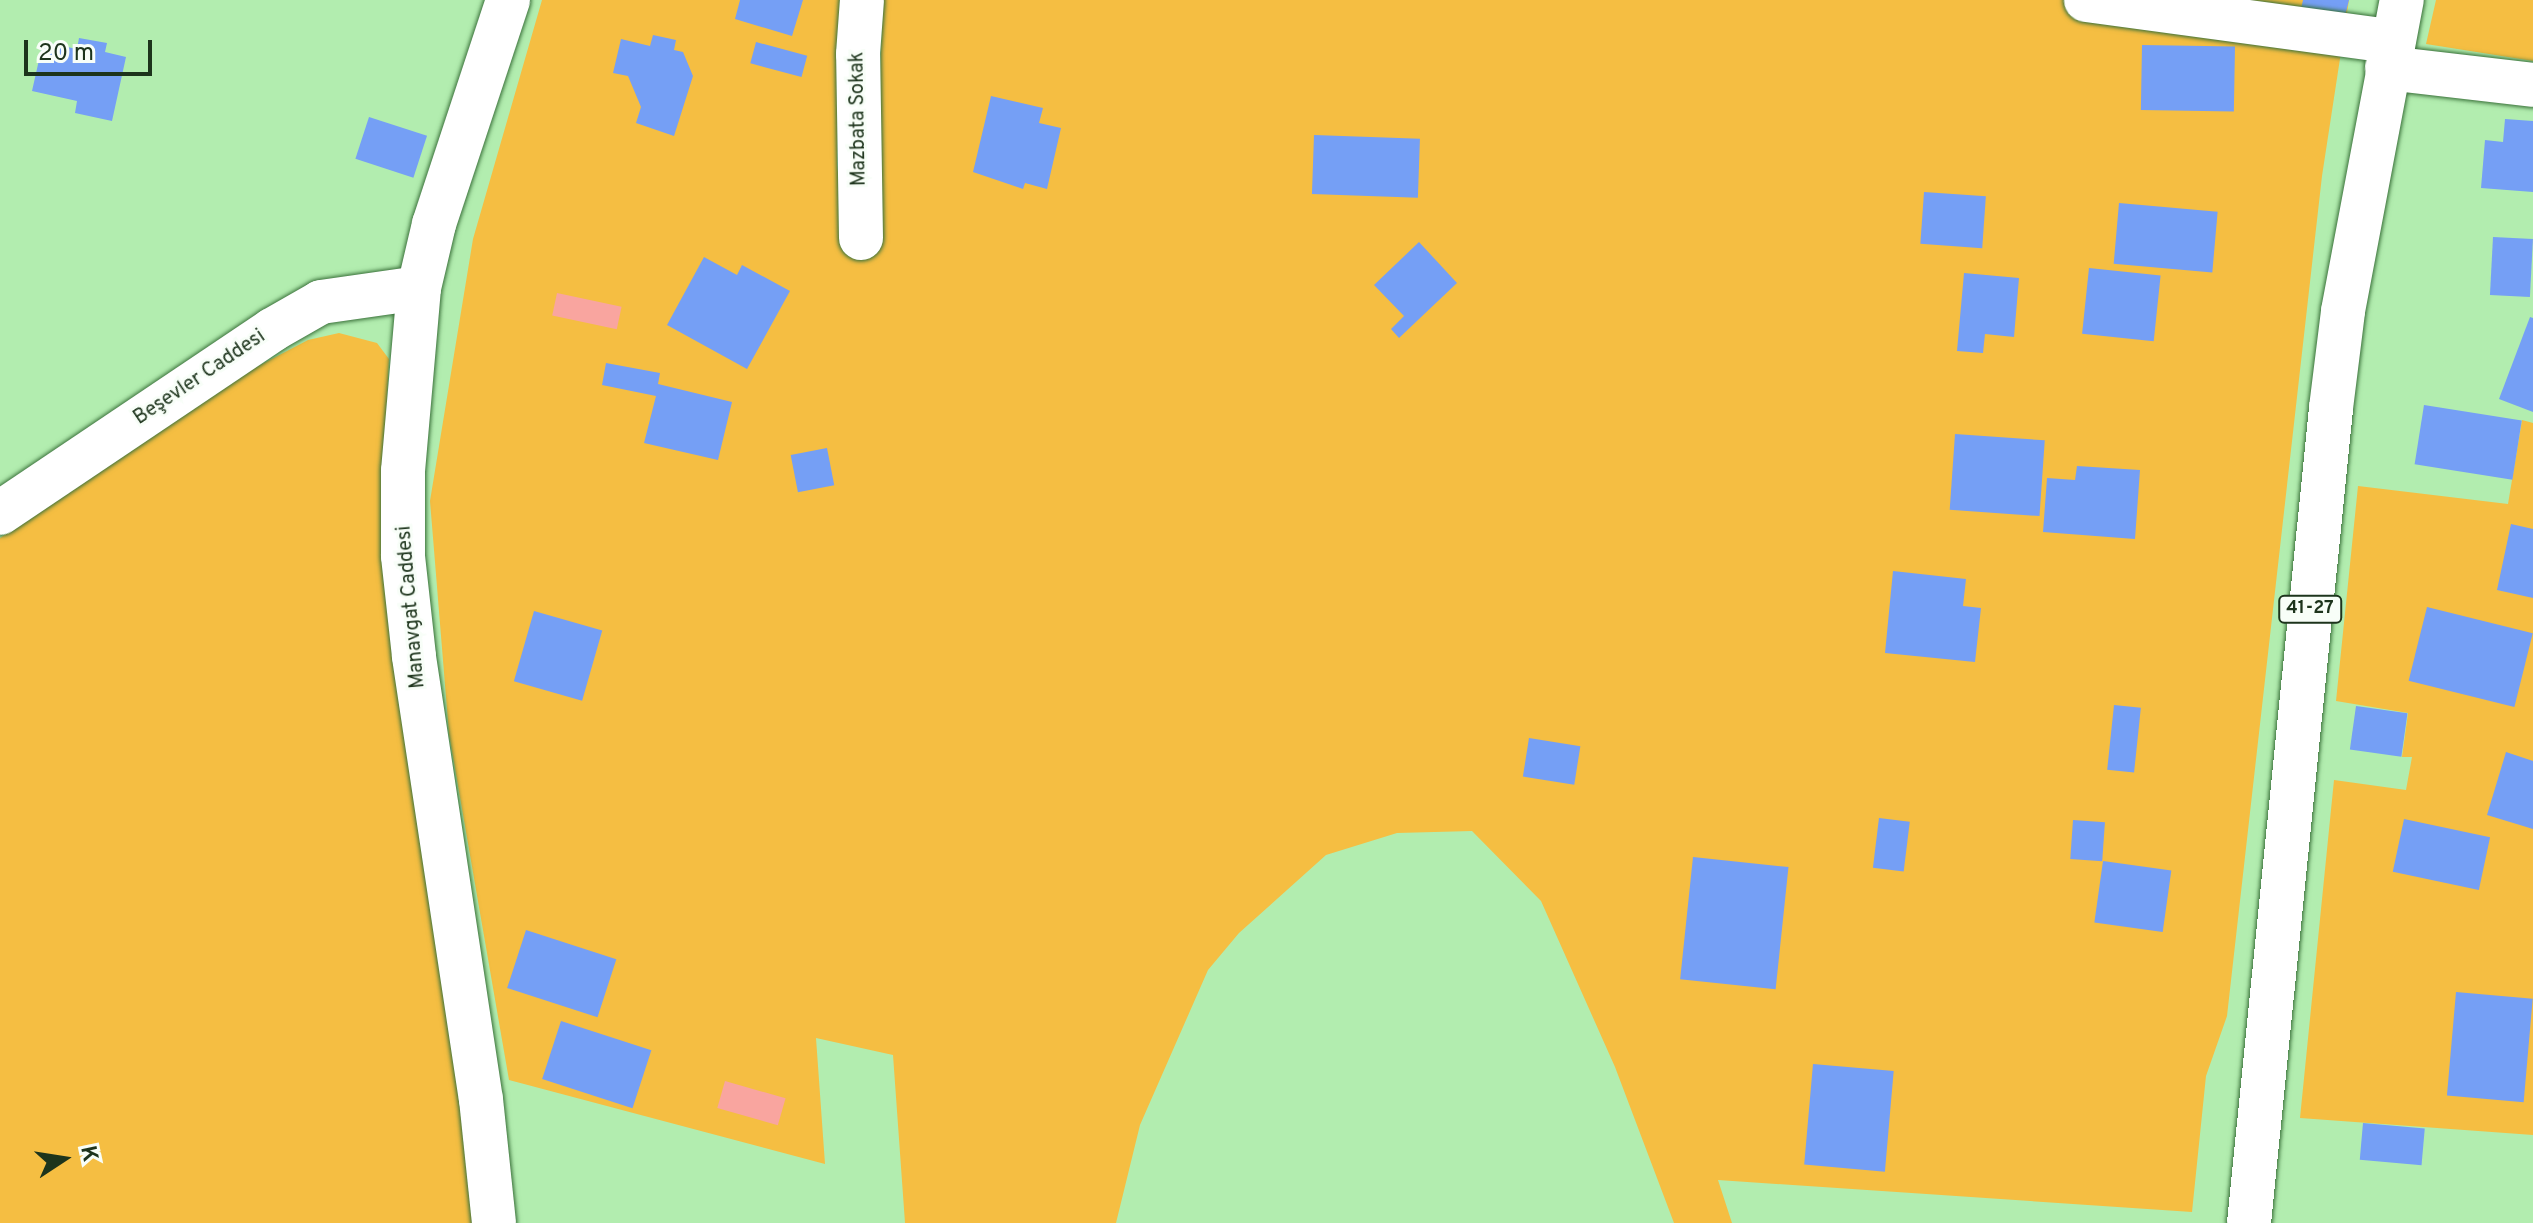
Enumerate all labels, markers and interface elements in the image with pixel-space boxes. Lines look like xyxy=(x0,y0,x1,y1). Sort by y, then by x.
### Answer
scale bar xyxy=(28,24,156,74)
text: 20 m xyxy=(38,39,94,69)
street label: Mazbata Sokak xyxy=(846,52,872,186)
street label: Beşevler Caddesi xyxy=(130,325,270,431)
street label: Manavgat Caddesi xyxy=(393,525,431,689)
road number: 41-27 xyxy=(2278,595,2342,623)
north arrow xyxy=(24,1119,104,1199)
text: K xyxy=(73,1143,103,1164)

